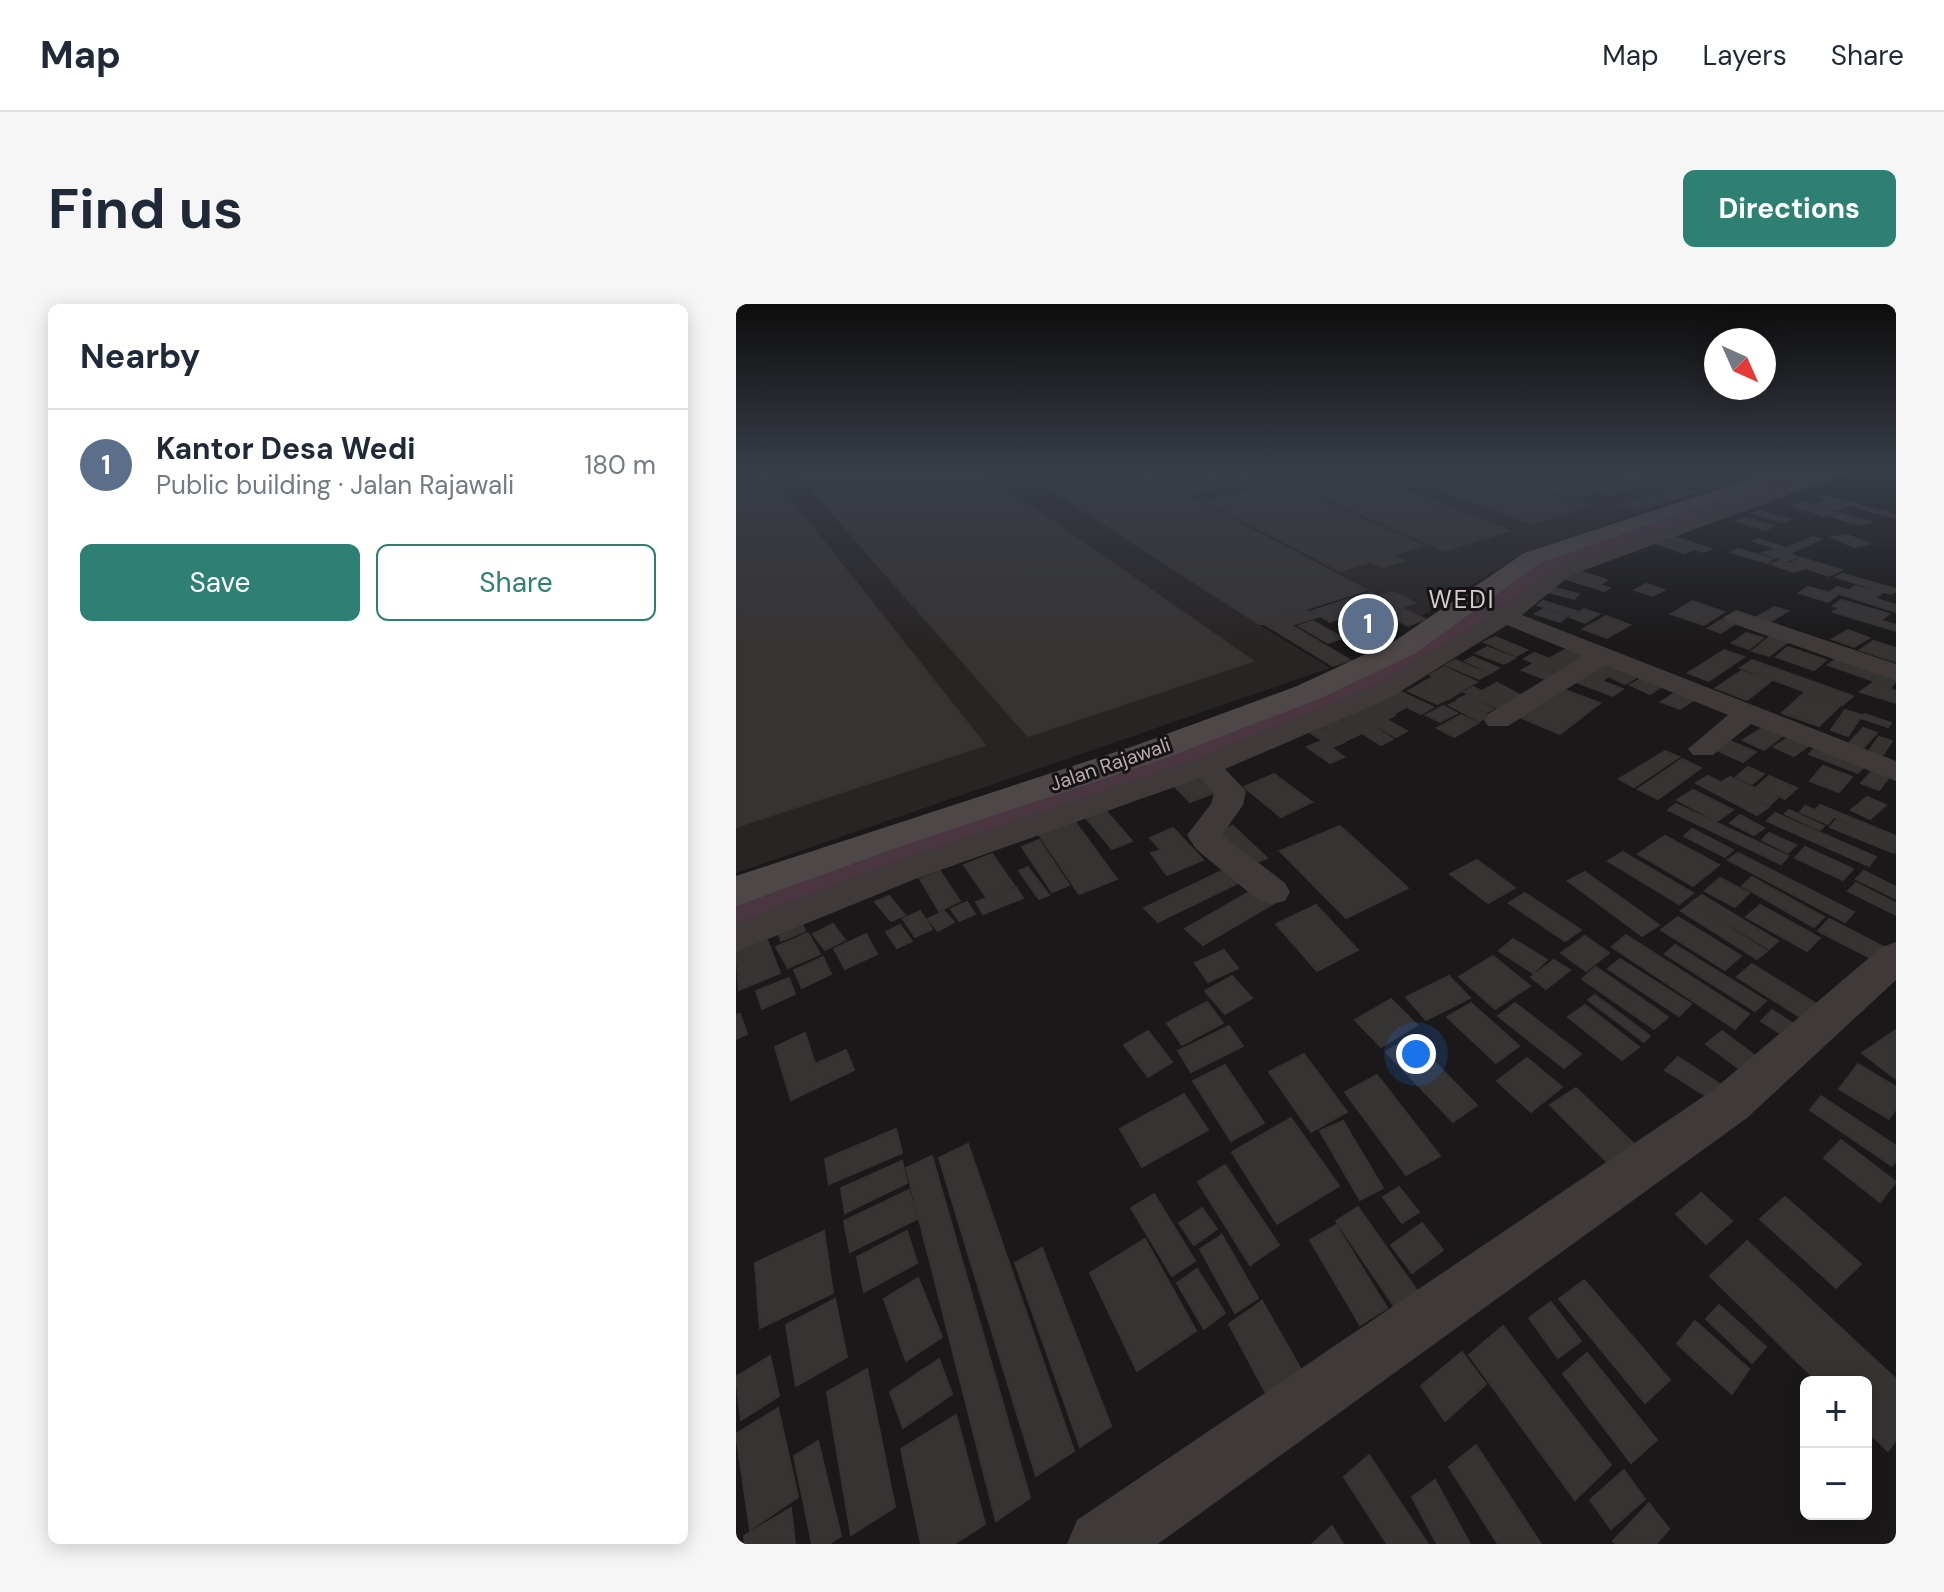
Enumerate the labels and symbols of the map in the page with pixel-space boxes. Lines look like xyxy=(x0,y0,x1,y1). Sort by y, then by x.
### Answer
north arrow xyxy=(1704,328,1776,400)
district label: WEDI xyxy=(1429,584,1495,615)
pin: 1 xyxy=(1342,594,1394,654)
street label: Jalan Rajawali xyxy=(1046,731,1174,797)
your location xyxy=(1396,1034,1436,1074)

